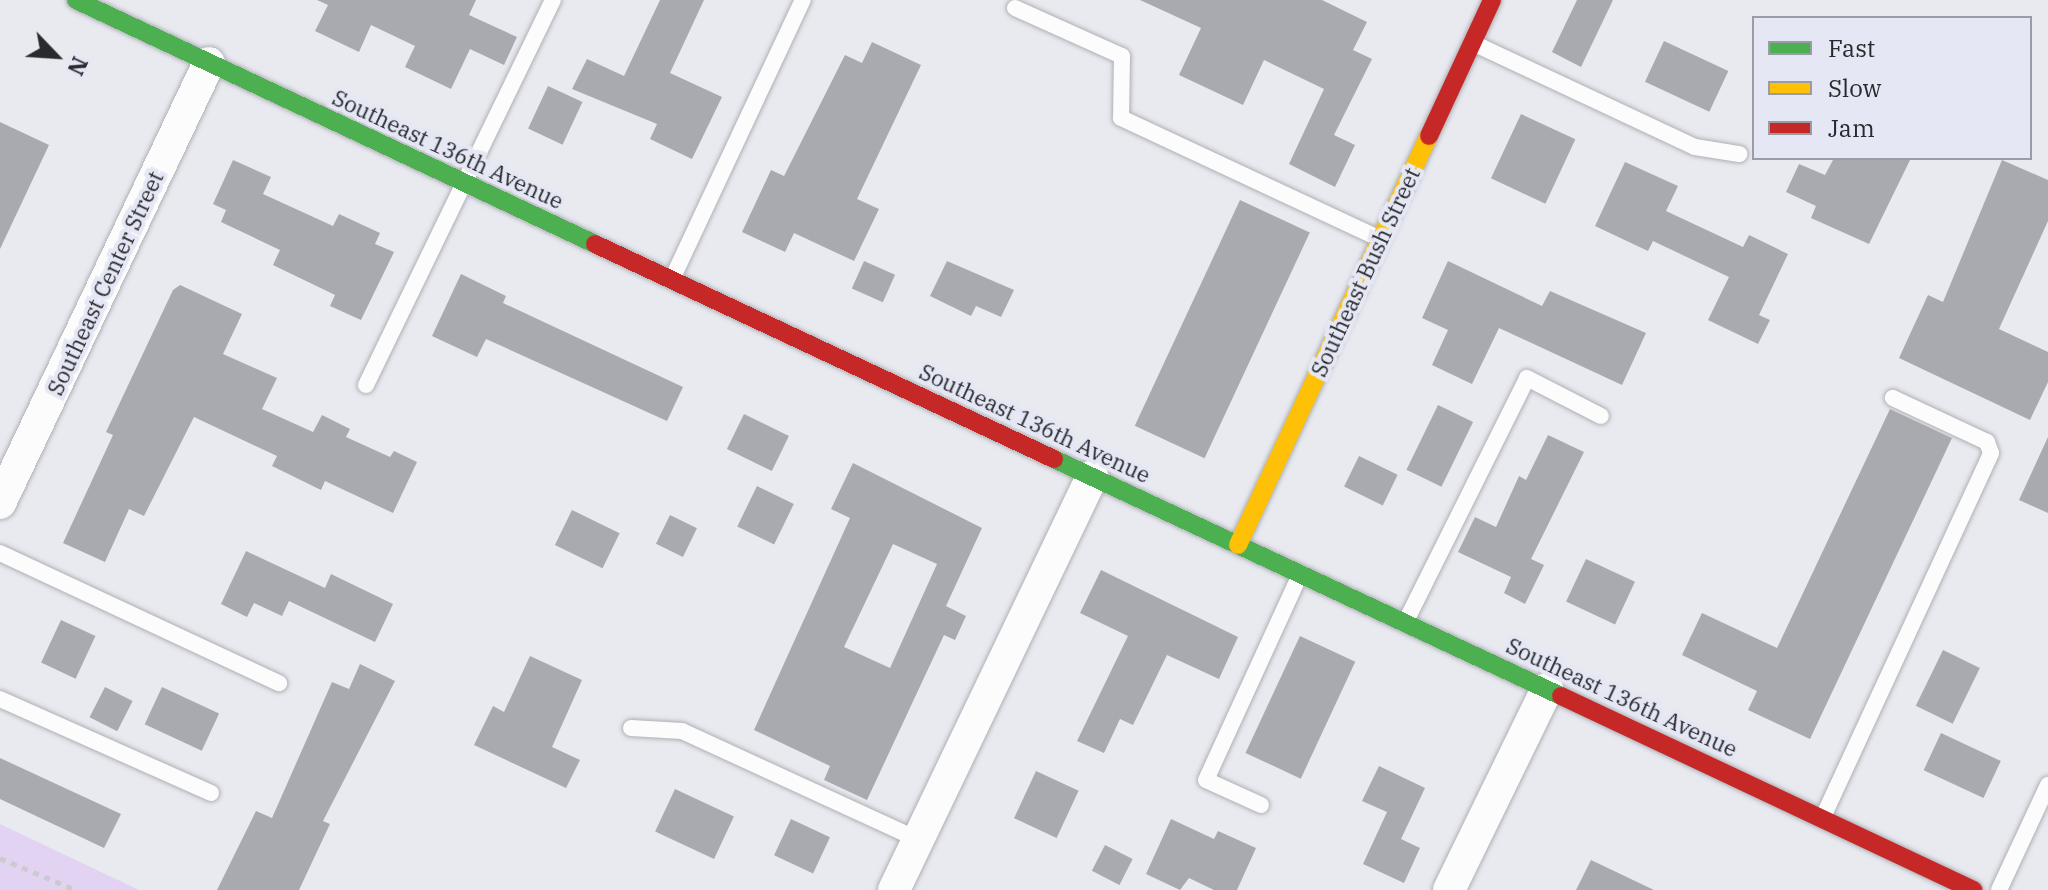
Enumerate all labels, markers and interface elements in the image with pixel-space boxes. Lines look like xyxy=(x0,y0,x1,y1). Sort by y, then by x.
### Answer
north arrow xyxy=(16,16,96,96)
legend xyxy=(1752,16,2032,160)
text: Fast xyxy=(1828,32,1875,64)
text: N xyxy=(61,52,95,80)
text: Slow xyxy=(1828,72,1881,104)
street label: Southeast 136th Avenue xyxy=(328,84,568,214)
text: Jam xyxy=(1828,112,1875,144)
street label: Southeast Bush Street xyxy=(1305,163,1425,381)
street label: Southeast Center Street xyxy=(41,167,169,399)
street label: Southeast 136th Avenue xyxy=(915,358,1155,488)
street label: Southeast 136th Avenue xyxy=(1502,632,1742,762)

